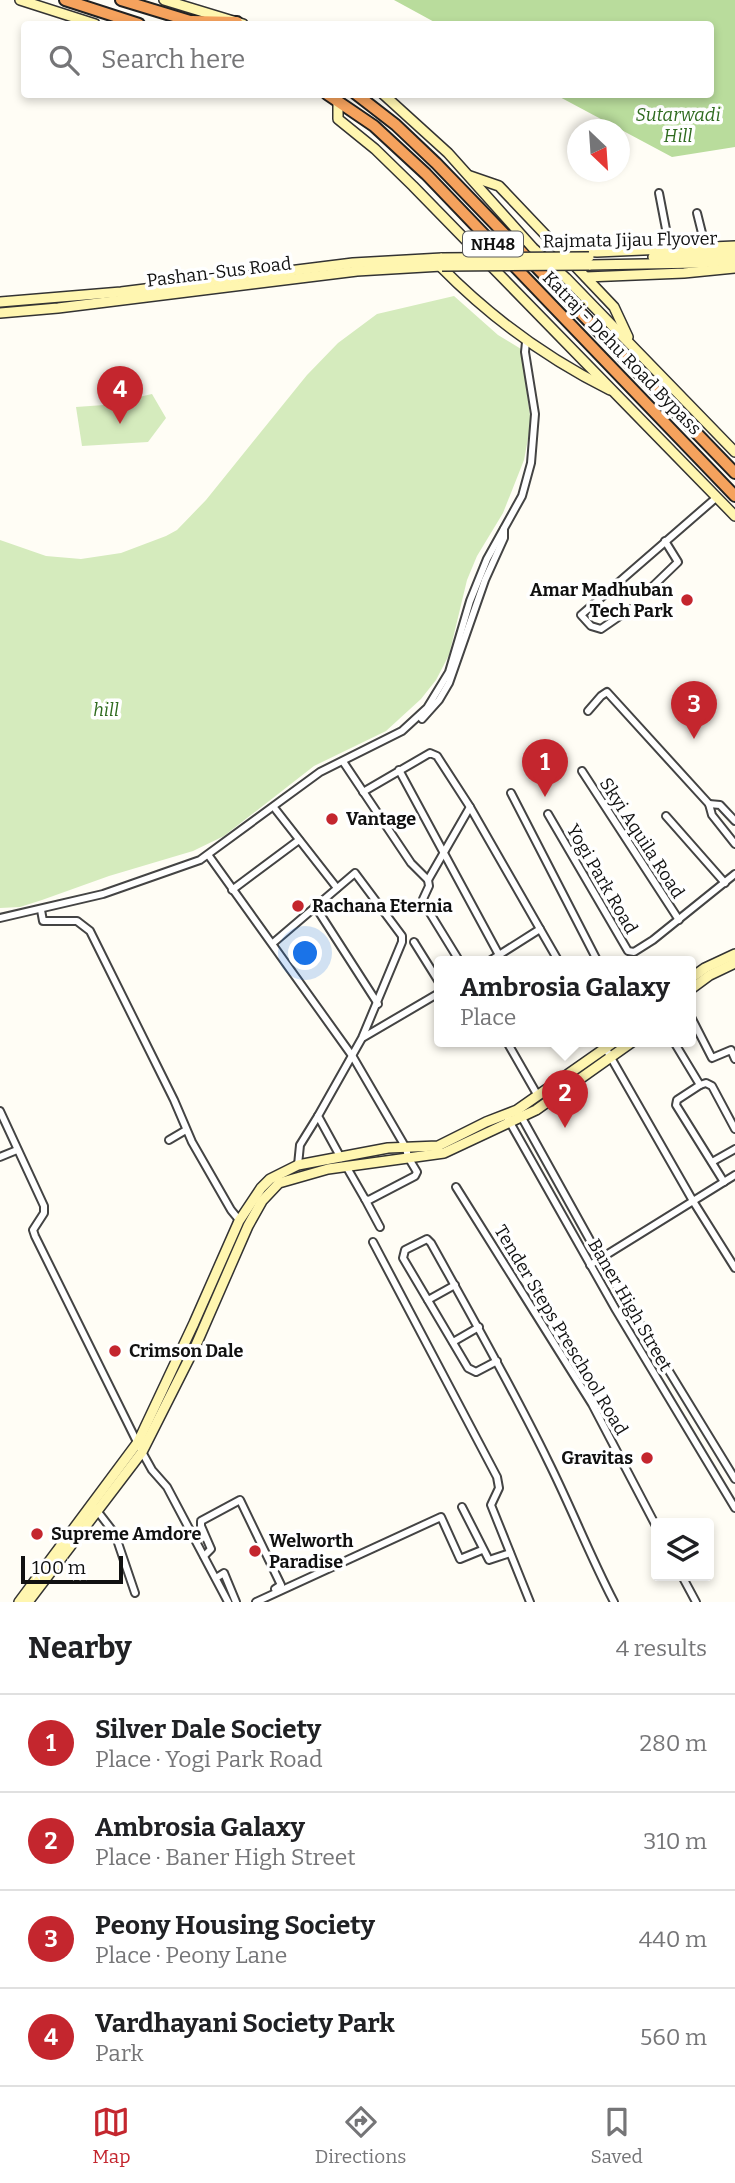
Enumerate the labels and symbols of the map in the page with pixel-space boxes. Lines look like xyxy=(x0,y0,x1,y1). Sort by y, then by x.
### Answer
park label: Sutarwadi Hill xyxy=(635,104,721,147)
north arrow xyxy=(567,119,630,182)
street label: Rajmata Jijau Flyover xyxy=(542,227,718,253)
road number: NH48 xyxy=(463,232,523,256)
street label: Pashan-Sus Road xyxy=(145,252,293,292)
street label: Katraj - Dehu Road Bypass xyxy=(538,267,706,439)
pin: 4 xyxy=(97,366,143,424)
place label: Amar Madhuban Tech Park xyxy=(530,579,673,622)
marker: Amar Madhuban Tech Park xyxy=(679,592,695,608)
pin: 3 xyxy=(671,681,717,739)
park label: hill xyxy=(93,699,119,721)
pin: 1 xyxy=(522,739,568,797)
street label: Skyi Aquila Road xyxy=(595,774,689,903)
place label: Vantage xyxy=(346,808,416,830)
marker: Vantage xyxy=(324,811,340,827)
street label: Yogi Park Road xyxy=(562,820,642,938)
place label: Rachana Eternia xyxy=(312,895,453,917)
marker: Rachana Eternia xyxy=(290,898,306,914)
your location xyxy=(288,936,322,970)
pin: 2 xyxy=(542,1070,588,1128)
street label: Tender Steps Preschool Road xyxy=(490,1221,633,1439)
street label: Baner High Street xyxy=(583,1235,677,1375)
place label: Crimson Dale xyxy=(129,1340,244,1362)
marker: Crimson Dale xyxy=(107,1343,123,1359)
place label: Gravitas xyxy=(561,1447,633,1469)
marker: Gravitas xyxy=(639,1450,655,1466)
place label: Supreme Amdore xyxy=(51,1523,201,1545)
marker: Supreme Amdore xyxy=(29,1526,45,1542)
place label: Welworth Paradise xyxy=(269,1530,354,1573)
marker: Welworth Paradise xyxy=(247,1543,263,1559)
scale bar xyxy=(21,1553,122,1585)

